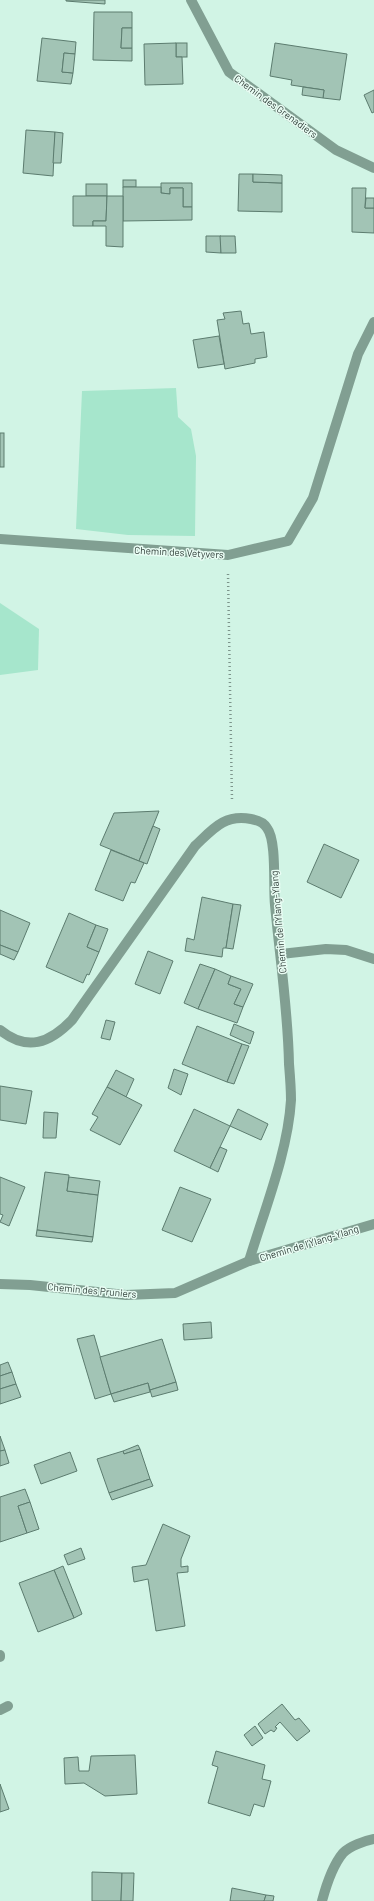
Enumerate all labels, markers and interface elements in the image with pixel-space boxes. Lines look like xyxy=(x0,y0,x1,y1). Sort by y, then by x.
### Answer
street label: Chemin des Grenadiers xyxy=(232,72,320,140)
street label: Chemin des Vetyvers xyxy=(134,544,224,560)
street label: Chemin de l'Ylang-Ylang xyxy=(268,870,288,974)
street label: Chemin de l'Ylang-Ylang xyxy=(258,1222,360,1264)
street label: Chemin des Pruniers xyxy=(47,1280,137,1300)

